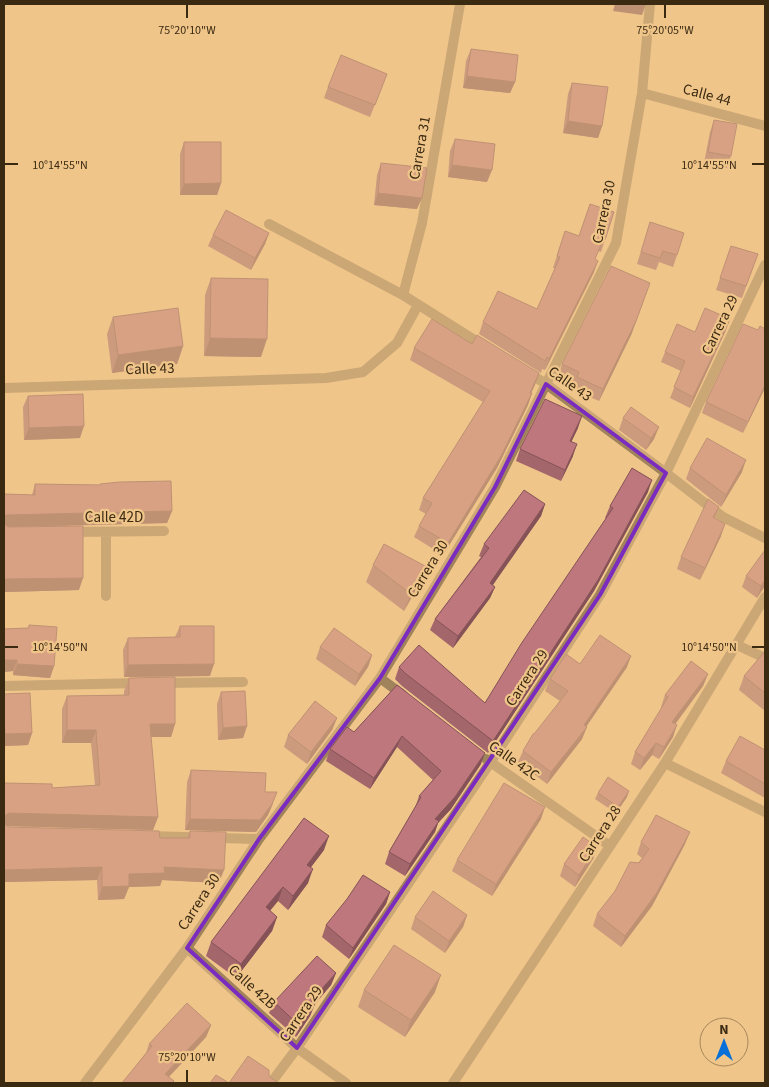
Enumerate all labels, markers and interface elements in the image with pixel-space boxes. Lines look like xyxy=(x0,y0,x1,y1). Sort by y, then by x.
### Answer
text: 75°20'10"W xyxy=(158,22,216,39)
text: 75°20'05"W xyxy=(636,22,694,39)
street label: Calle 44 xyxy=(681,78,734,112)
street label: Carrera 31 xyxy=(404,115,436,181)
text: 10°14'55"N xyxy=(32,157,88,174)
text: 10°14'55"N xyxy=(681,157,737,174)
street label: Carrera 30 xyxy=(587,178,621,246)
street label: Carrera 29 xyxy=(697,292,743,358)
street label: Calle 43 xyxy=(125,358,175,380)
street label: Calle 43 xyxy=(544,361,596,407)
street label: Calle 42D xyxy=(85,507,143,528)
street label: Carrera 30 xyxy=(402,536,454,602)
text: 10°14'50"N xyxy=(32,639,88,656)
text: 10°14'50"N xyxy=(681,639,737,656)
street label: Carrera 29 xyxy=(501,645,553,711)
street label: Calle 42C xyxy=(484,736,544,786)
street label: Carrera 28 xyxy=(574,801,626,867)
street label: Carrera 30 xyxy=(173,869,225,935)
street label: Calle 42B xyxy=(223,960,281,1014)
street label: Carrera 29 xyxy=(274,982,328,1046)
north arrow xyxy=(699,1017,749,1067)
text: N xyxy=(719,1020,729,1040)
text: 75°20'10"W xyxy=(158,1049,216,1066)

